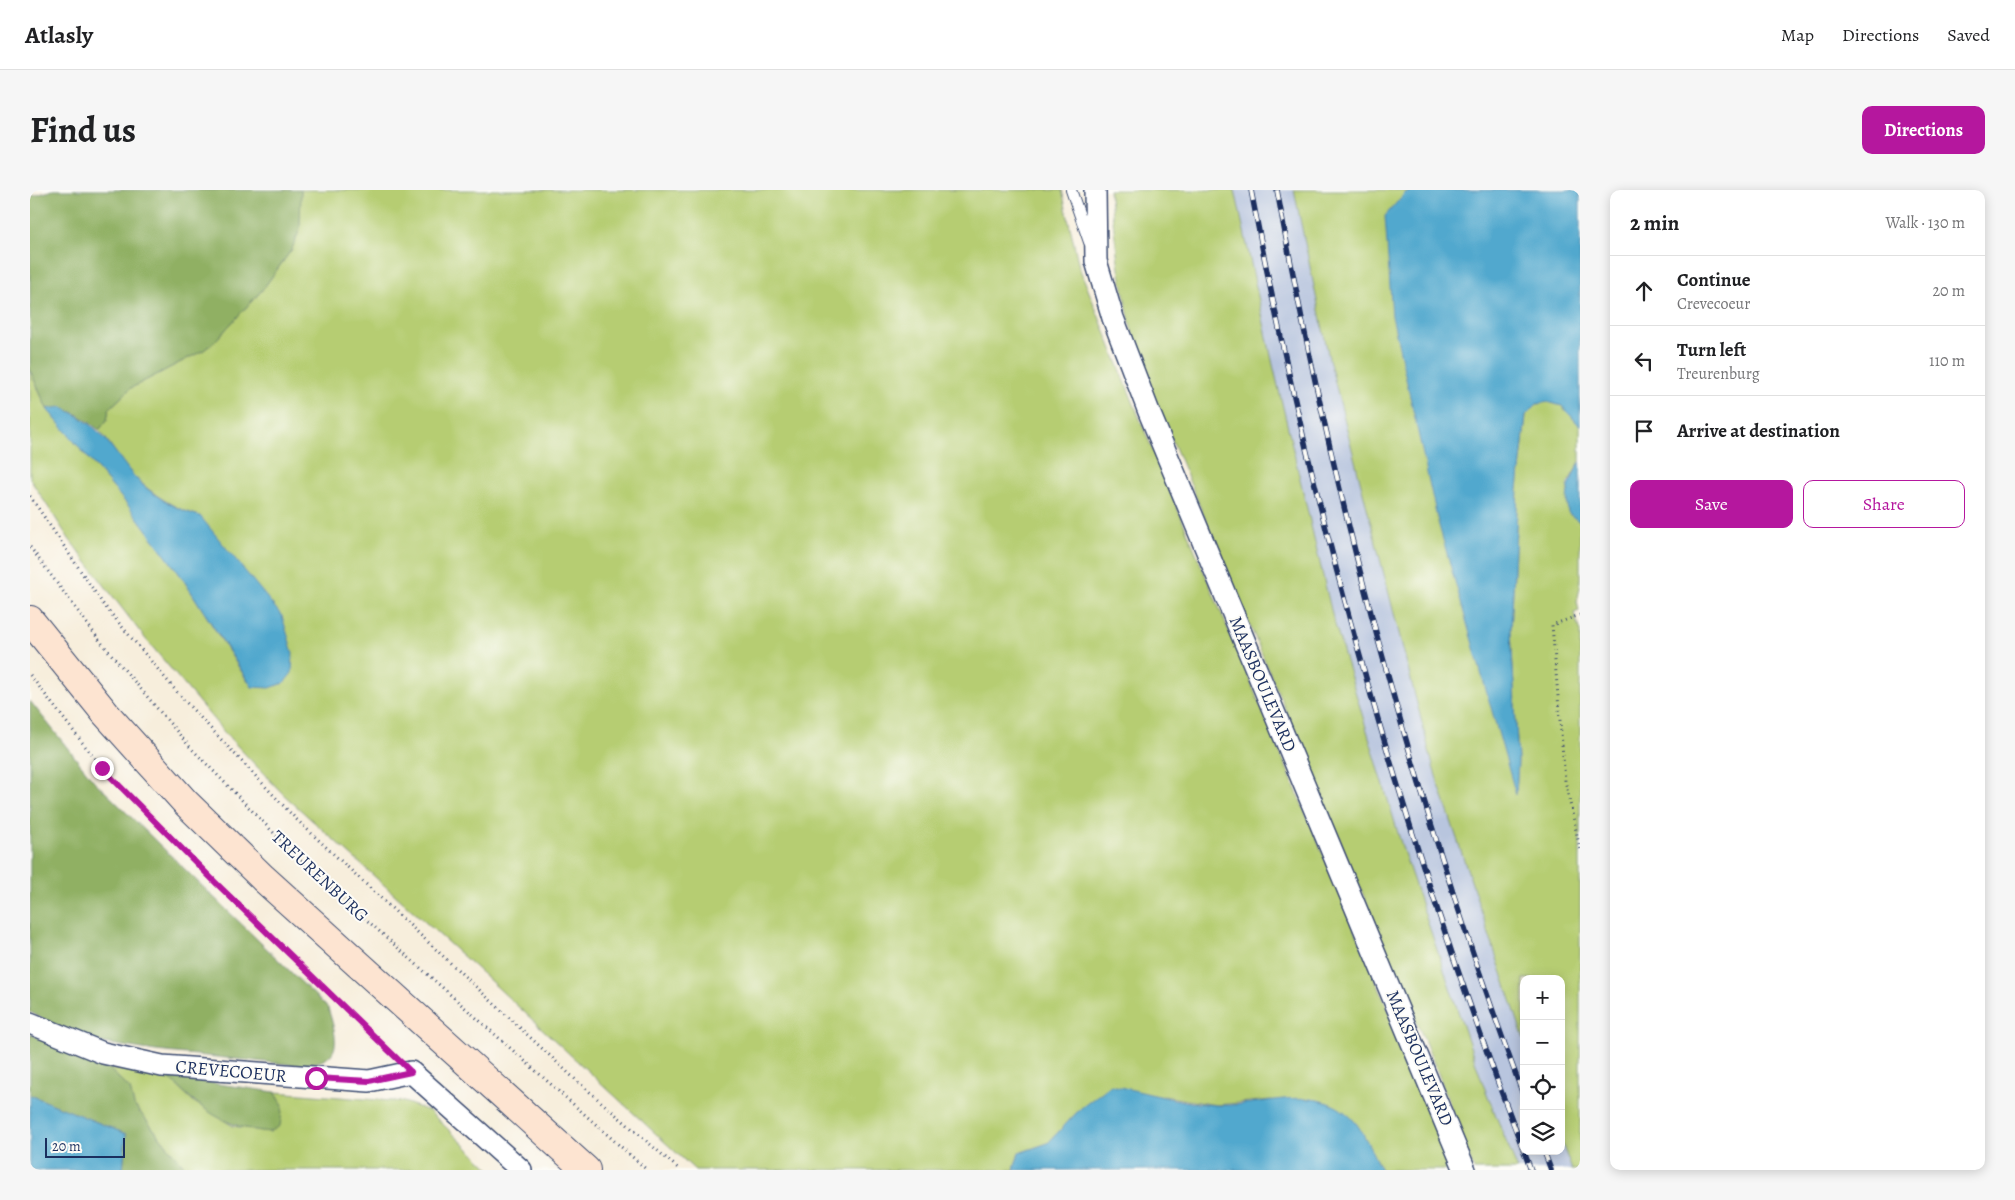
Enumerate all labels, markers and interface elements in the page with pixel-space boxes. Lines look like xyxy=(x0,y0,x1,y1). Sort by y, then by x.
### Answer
text: Atlasly xyxy=(25,19,93,51)
text: Map xyxy=(1781,23,1814,47)
text: Directions xyxy=(1842,23,1919,47)
text: Saved xyxy=(1947,23,1990,47)
text: Find us xyxy=(30,106,136,154)
button: Directions xyxy=(1862,106,1985,154)
text: 2 min xyxy=(1630,209,1679,237)
text: Walk · 130 m xyxy=(1885,212,1965,234)
text: Continue xyxy=(1677,267,1751,293)
icon: ahead xyxy=(1630,277,1658,305)
text: 20 m xyxy=(1932,280,1965,302)
text: Crevecoeur xyxy=(1677,293,1750,315)
text: Turn left xyxy=(1677,337,1746,363)
icon: left xyxy=(1630,347,1658,375)
text: 110 m xyxy=(1929,350,1965,372)
text: Treurenburg xyxy=(1677,363,1760,385)
icon: arrive xyxy=(1630,417,1658,445)
text: Arrive at destination xyxy=(1677,418,1840,444)
button: Save xyxy=(1630,480,1793,528)
button: Share xyxy=(1803,480,1965,528)
street label: MAASBOULEVARD xyxy=(1224,613,1302,755)
route end xyxy=(91,757,114,780)
street label: TREURENBURG xyxy=(266,825,374,927)
map controls xyxy=(1520,975,1565,1155)
button: + xyxy=(1520,975,1565,1020)
street label: MAASBOULEVARD xyxy=(1381,987,1459,1129)
button: − xyxy=(1520,1020,1565,1065)
street label: CREVECOEUR xyxy=(174,1054,288,1088)
button: locate xyxy=(1520,1065,1565,1110)
route start xyxy=(305,1067,328,1090)
button: layers xyxy=(1520,1110,1565,1155)
scale bar xyxy=(45,1135,125,1158)
text: 20 m xyxy=(52,1137,81,1156)

